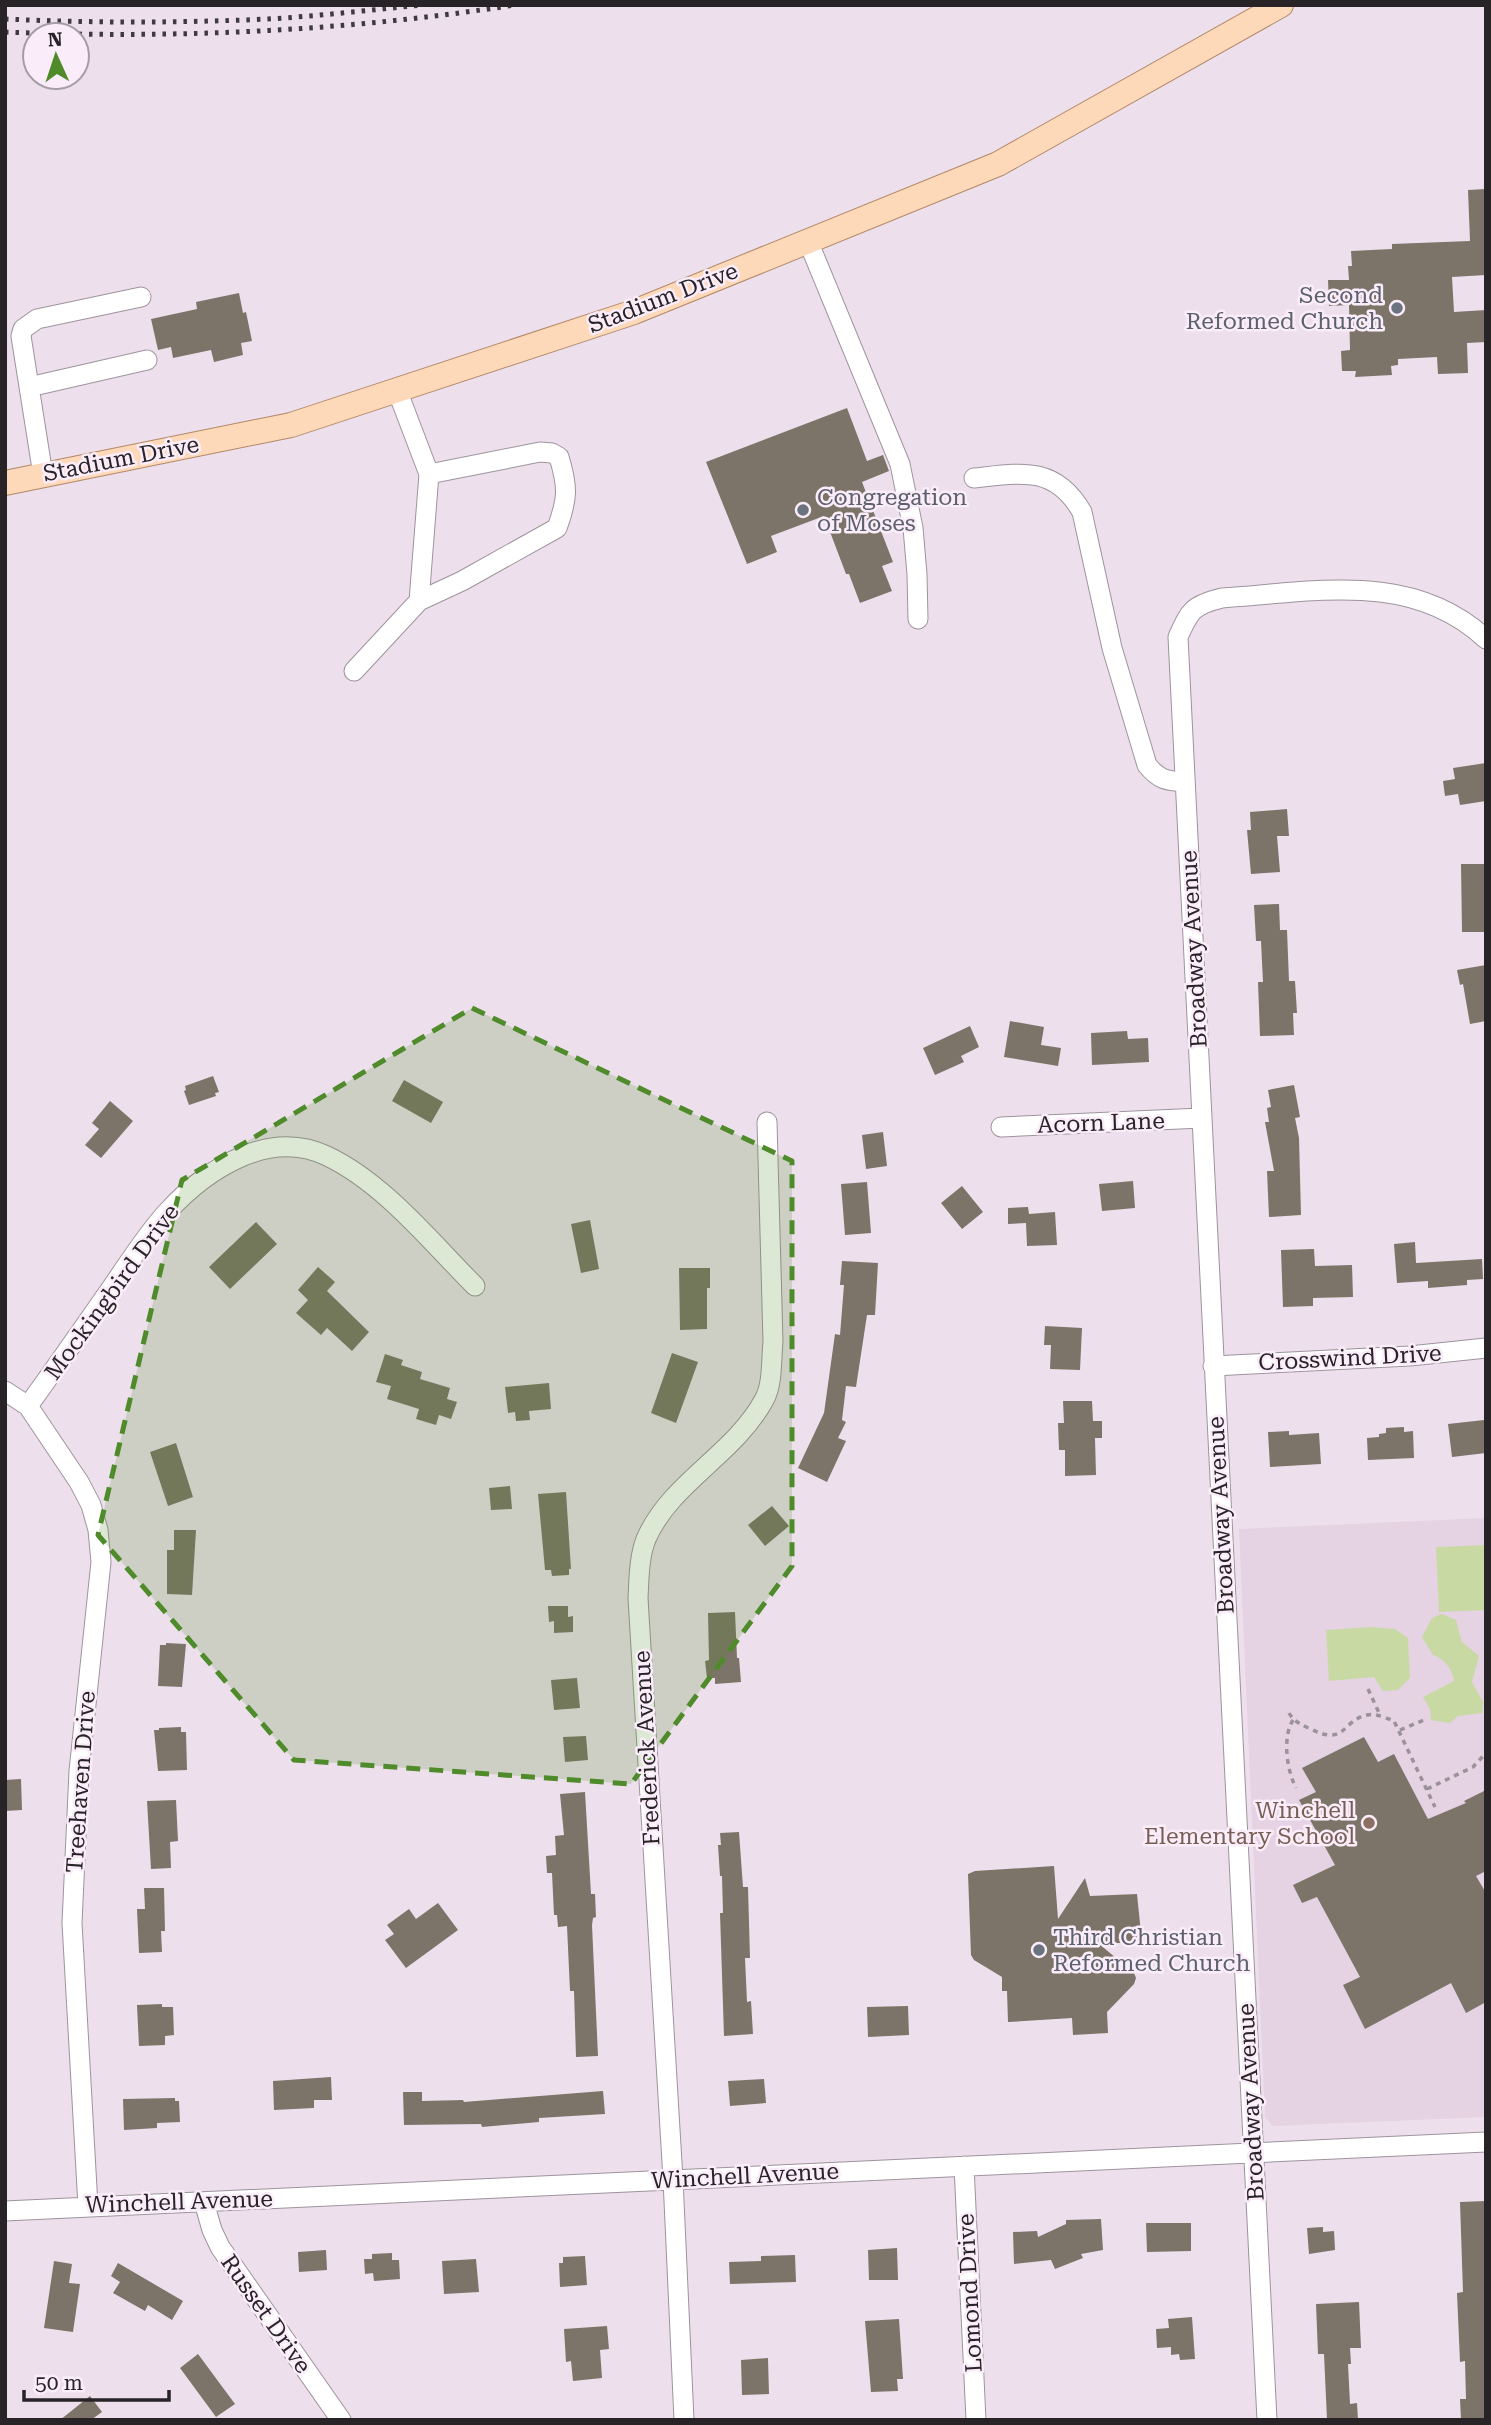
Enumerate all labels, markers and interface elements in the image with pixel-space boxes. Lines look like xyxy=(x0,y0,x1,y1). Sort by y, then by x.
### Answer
north arrow xyxy=(21,21,91,91)
text: N xyxy=(47,28,63,51)
street label: Stadium Drive xyxy=(584,257,742,339)
place label: Second Reformed Church xyxy=(1186,282,1383,335)
marker: Second Reformed Church xyxy=(1389,300,1405,316)
street label: Stadium Drive xyxy=(41,431,201,487)
place label: Congregation of Moses xyxy=(817,484,967,537)
marker: Congregation of Moses xyxy=(795,502,811,518)
street label: Broadway Avenue xyxy=(1175,849,1213,1049)
street label: Acorn Lane xyxy=(1037,1107,1165,1139)
street label: Mockingbird Drive xyxy=(39,1199,185,1385)
street label: Crosswind Drive xyxy=(1258,1340,1442,1376)
street label: Broadway Avenue xyxy=(1202,1415,1240,1615)
street label: Frederick Avenue xyxy=(628,1650,666,1846)
street label: Treehaven Drive xyxy=(61,1690,101,1874)
place label: Winchell Elementary School xyxy=(1144,1797,1355,1850)
marker: Winchell Elementary School xyxy=(1361,1815,1377,1831)
place label: Third Christian Reformed Church xyxy=(1053,1924,1250,1977)
marker: Third Christian Reformed Church xyxy=(1031,1942,1047,1958)
street label: Broadway Avenue xyxy=(1232,2002,1270,2202)
street label: Winchell Avenue xyxy=(650,2158,840,2194)
street label: Winchell Avenue xyxy=(85,2185,273,2219)
street label: Lomond Drive xyxy=(952,2213,988,2373)
street label: Russet Drive xyxy=(215,2249,317,2379)
scale bar xyxy=(24,2358,170,2402)
text: 50 m xyxy=(35,2371,83,2395)

